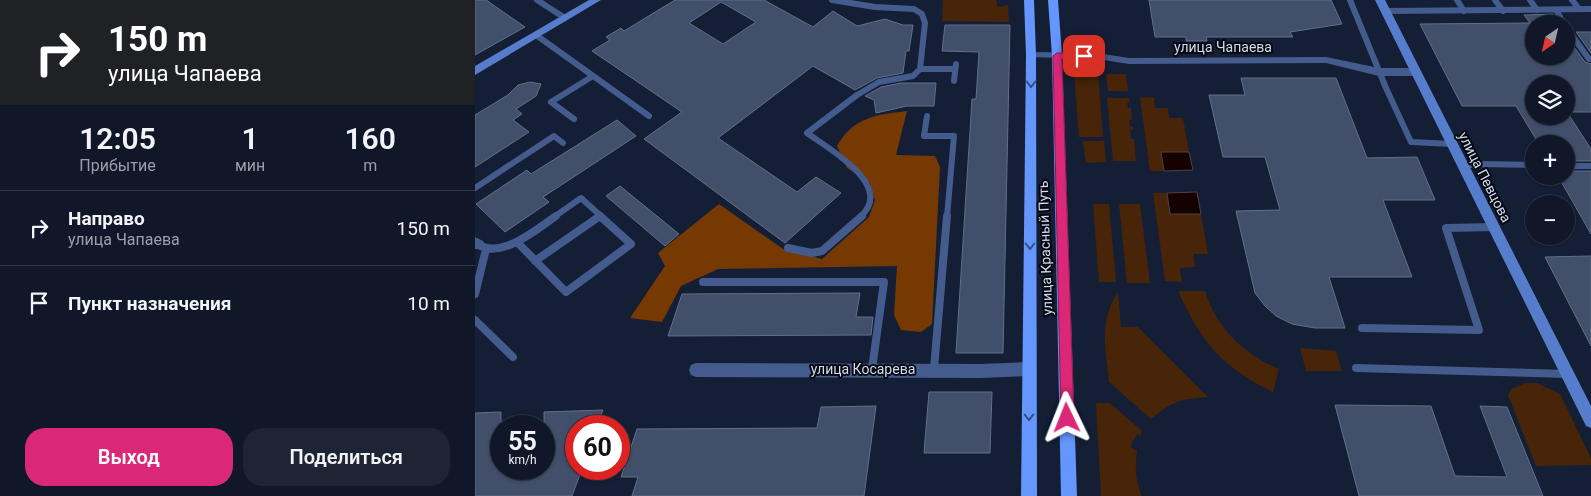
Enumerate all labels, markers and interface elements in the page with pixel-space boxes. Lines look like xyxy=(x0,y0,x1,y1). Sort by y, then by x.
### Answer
north arrow xyxy=(1525,15,1575,65)
map controls xyxy=(1525,15,1575,245)
text: 150 m xyxy=(108,19,207,60)
icon: right xyxy=(25,20,90,85)
pin xyxy=(1063,35,1105,77)
street label: улица Чапаева xyxy=(1174,39,1272,55)
icon: arrive xyxy=(1070,42,1098,70)
text: улица Чапаева xyxy=(108,61,262,86)
button: layers xyxy=(1525,75,1575,125)
one-way arrow xyxy=(1026,80,1036,88)
text: 12:05 xyxy=(79,121,156,156)
text: 1 xyxy=(242,121,259,156)
text: 160 xyxy=(344,121,396,156)
street label: улица Певцова xyxy=(1455,129,1515,225)
button: + xyxy=(1525,135,1575,185)
text: Прибытие xyxy=(79,156,156,175)
text: мин xyxy=(235,156,265,175)
text: m xyxy=(363,156,377,175)
street label: улица Красный Путь xyxy=(1035,180,1055,316)
button: − xyxy=(1525,195,1575,245)
text: Направо xyxy=(68,207,145,230)
icon: right xyxy=(25,214,53,242)
text: 150 m xyxy=(397,217,450,240)
text: улица Чапаева xyxy=(68,230,180,249)
one-way arrow xyxy=(1025,242,1035,250)
icon: arrive xyxy=(25,289,53,317)
text: Пункт назначения xyxy=(68,292,231,315)
text: 10 m xyxy=(407,292,450,315)
street label: улица Косарева xyxy=(811,361,915,377)
position arrow xyxy=(1040,391,1092,443)
one-way arrow xyxy=(1024,414,1034,422)
speed limit sign: 60 xyxy=(565,415,630,480)
text: 55 xyxy=(508,427,537,456)
button: Выход xyxy=(25,428,233,486)
button: Поделиться xyxy=(243,428,450,486)
text: km/h xyxy=(508,453,537,467)

